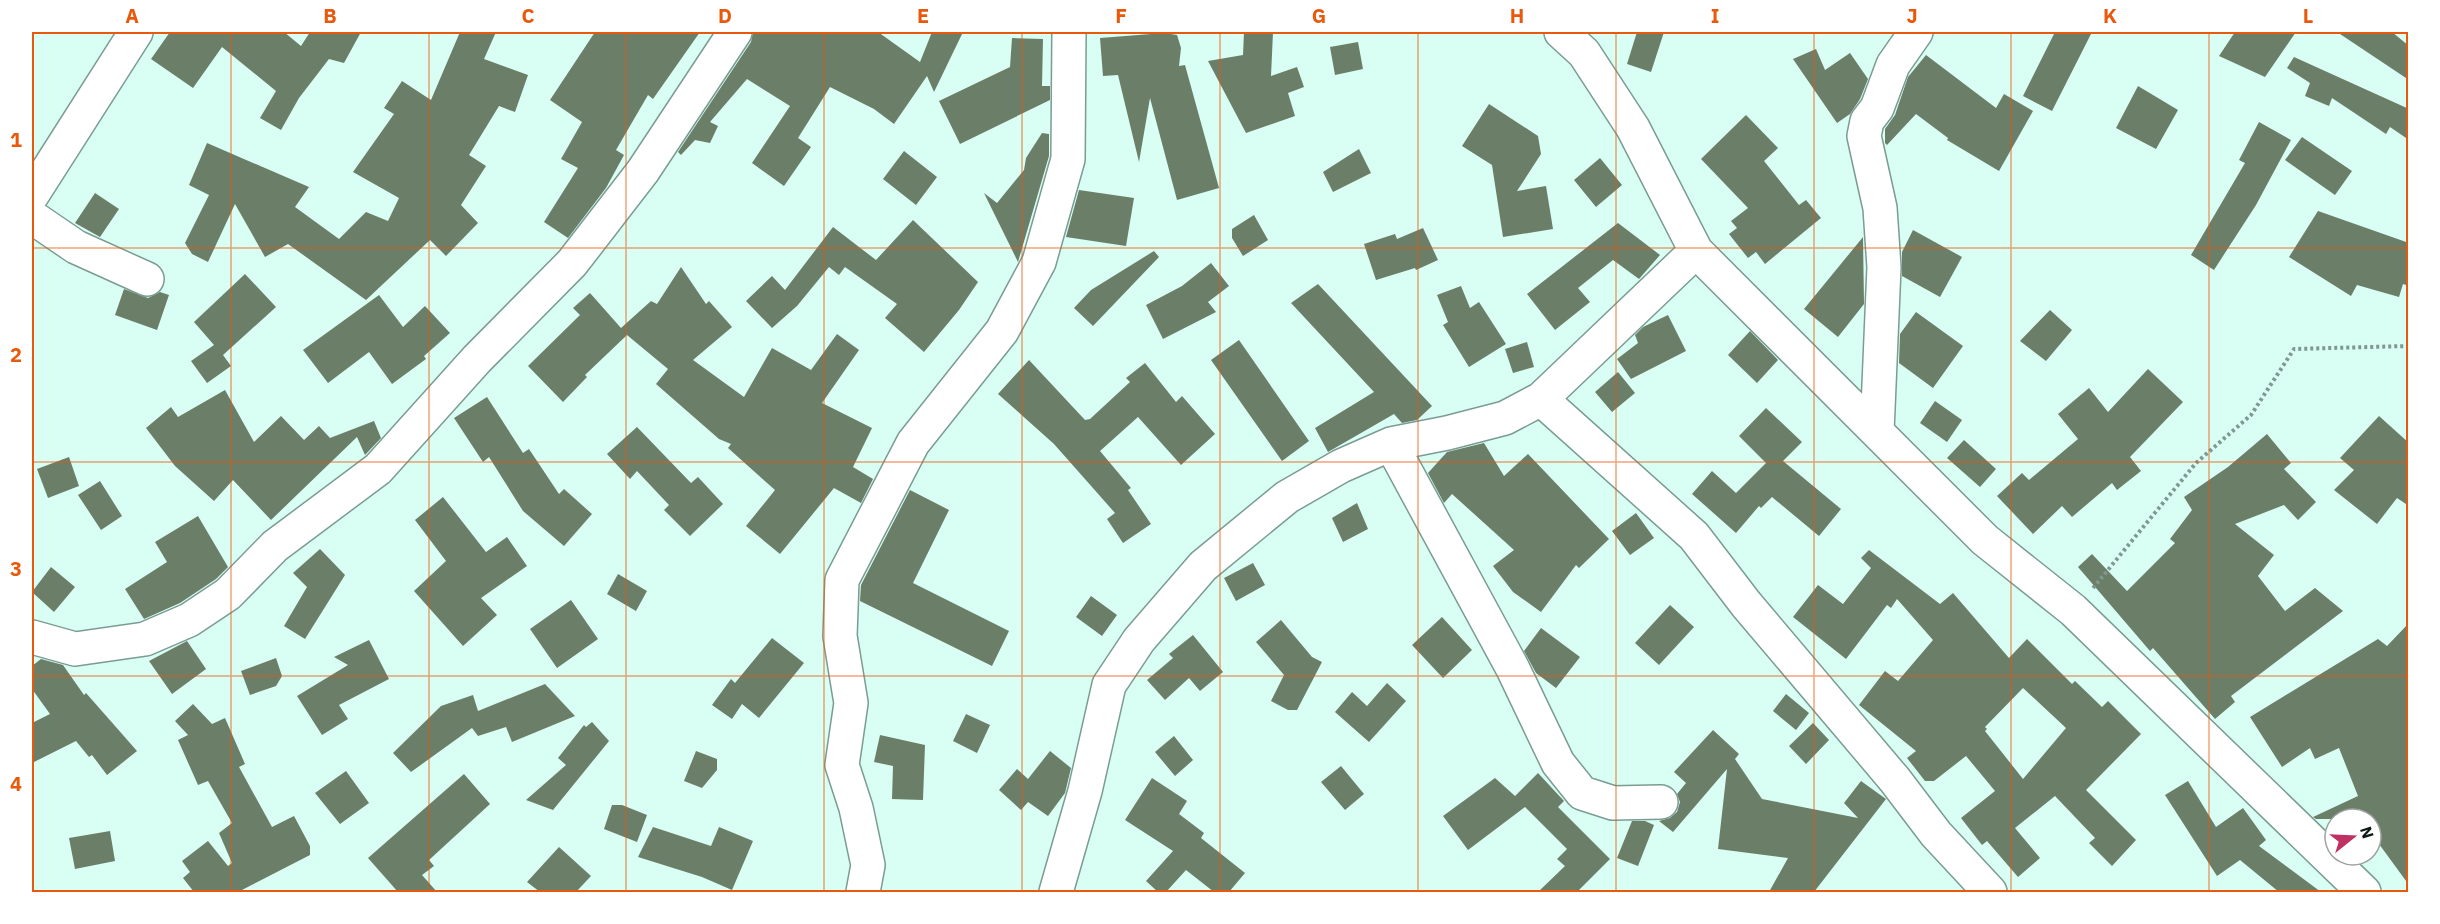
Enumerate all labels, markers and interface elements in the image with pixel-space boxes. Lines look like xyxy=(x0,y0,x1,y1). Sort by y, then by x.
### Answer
text: A xyxy=(125,2,139,29)
text: B xyxy=(323,2,337,29)
text: C xyxy=(521,2,535,29)
text: D xyxy=(718,2,732,29)
text: E xyxy=(917,2,929,29)
text: F xyxy=(1115,2,1127,29)
text: G xyxy=(1312,2,1326,29)
text: H xyxy=(1510,2,1524,29)
text: I xyxy=(1711,2,1719,29)
text: J xyxy=(1906,2,1918,29)
text: K xyxy=(2103,2,2117,29)
text: L xyxy=(2303,2,2313,29)
text: 1 xyxy=(10,126,22,153)
text: 2 xyxy=(10,341,22,368)
text: 3 xyxy=(10,555,22,582)
text: 4 xyxy=(10,770,22,797)
north arrow xyxy=(2323,807,2383,867)
text: N xyxy=(2356,824,2379,841)

